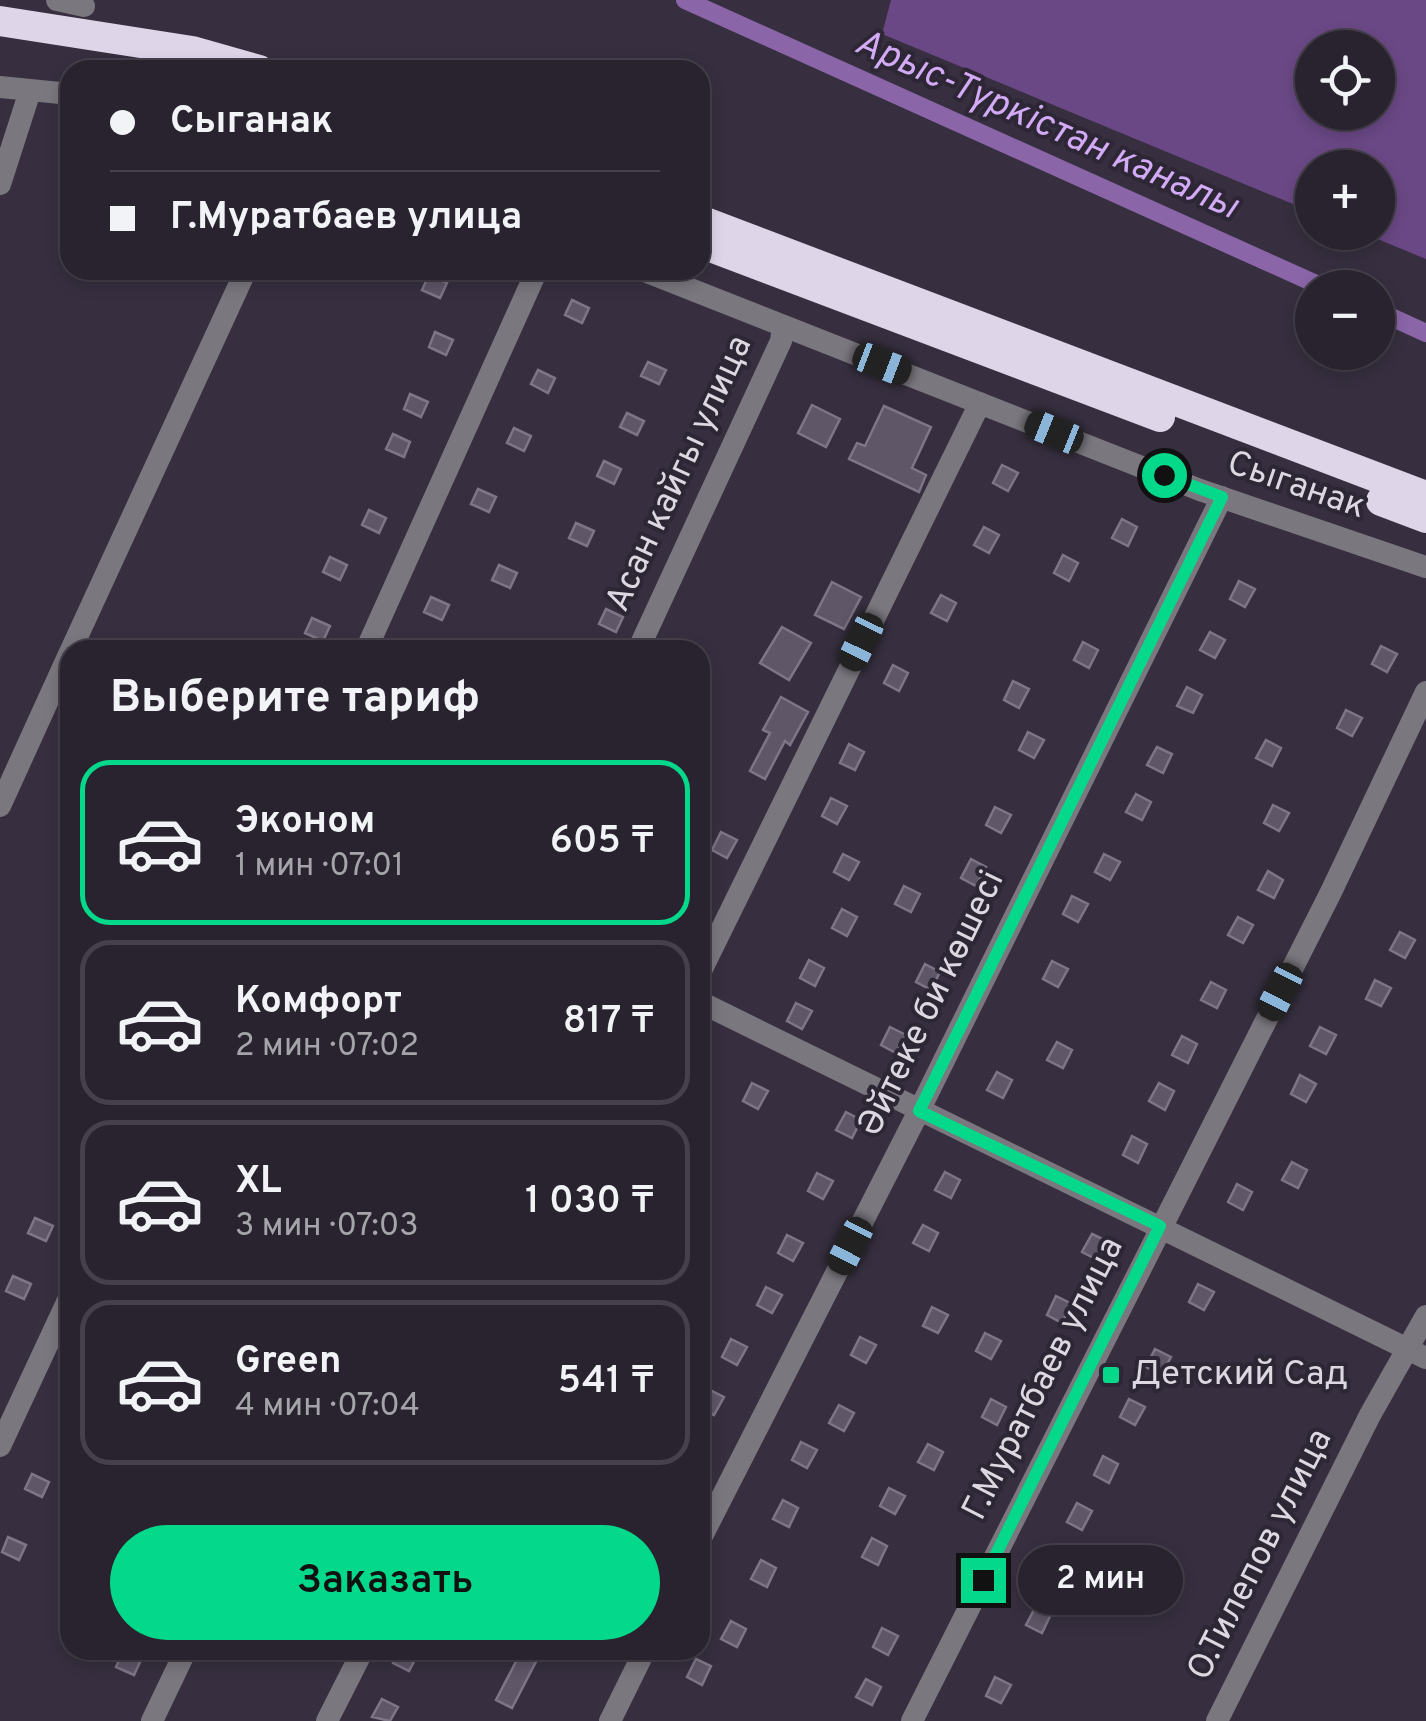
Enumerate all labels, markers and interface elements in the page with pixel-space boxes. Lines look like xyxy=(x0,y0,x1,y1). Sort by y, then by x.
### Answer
water label: Арыс-Түркістан каналы xyxy=(847,19,1246,233)
map controls xyxy=(1295,30,1395,370)
button: locate xyxy=(1295,30,1395,130)
text: Сыганак xyxy=(170,98,333,147)
button: + xyxy=(1295,150,1395,250)
text: Г.Муратбаев улица xyxy=(170,194,522,243)
button: − xyxy=(1295,270,1395,370)
street label: Асан кайгы улица xyxy=(597,329,763,619)
car xyxy=(849,339,915,389)
car xyxy=(1021,407,1087,457)
street label: Сыганак xyxy=(1221,442,1371,530)
route start xyxy=(1142,453,1187,498)
car xyxy=(834,608,888,676)
text: Выберите тариф xyxy=(110,671,480,728)
icon: car xyxy=(115,798,205,888)
text: Эконом xyxy=(235,798,375,847)
text: 605 ₸ xyxy=(550,818,655,867)
text: 1 мин · 07:01 xyxy=(235,847,404,887)
street label: Әйтеке би көшесі xyxy=(849,864,1015,1144)
car xyxy=(1253,958,1307,1026)
icon: car xyxy=(115,978,205,1068)
text: Комфорт xyxy=(235,978,402,1027)
text: 817 ₸ xyxy=(563,998,655,1047)
text: 2 мин · 07:02 xyxy=(235,1027,419,1067)
icon: car xyxy=(115,1158,205,1248)
text: XL xyxy=(235,1158,282,1207)
text: 1 030 ₸ xyxy=(525,1178,655,1227)
text: 3 мин · 07:03 xyxy=(235,1207,419,1247)
car xyxy=(823,1212,877,1280)
street label: Г.Муратбаев улица xyxy=(954,1230,1134,1528)
icon: car xyxy=(115,1338,205,1428)
text: Green xyxy=(235,1338,341,1387)
place label: Детский Сад xyxy=(1131,1353,1348,1397)
text: 541 ₸ xyxy=(558,1358,655,1407)
marker: Детский Сад xyxy=(1100,1364,1122,1386)
text: 4 мин · 07:04 xyxy=(235,1387,420,1427)
street label: О.Тилепов улица xyxy=(1179,1422,1343,1688)
button: Заказать xyxy=(110,1525,660,1640)
callout: 2 мин xyxy=(1018,1545,1183,1615)
route end xyxy=(961,1558,1006,1603)
text: 2 мин xyxy=(1056,1560,1145,1600)

